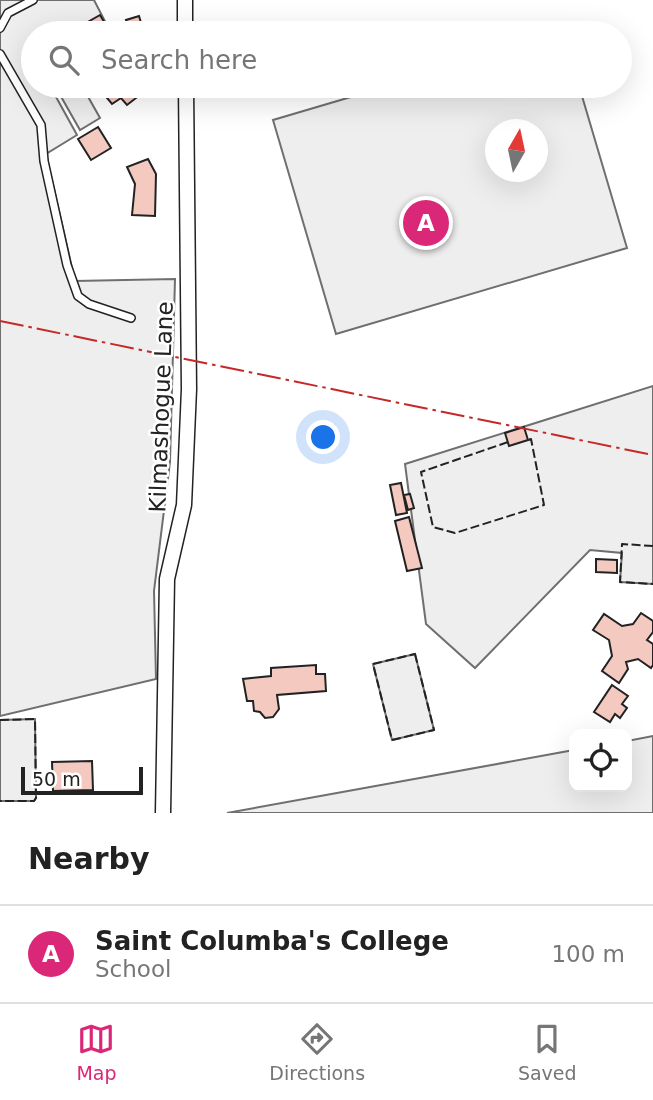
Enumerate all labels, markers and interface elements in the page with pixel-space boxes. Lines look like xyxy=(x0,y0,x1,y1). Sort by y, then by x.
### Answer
search box xyxy=(21,21,632,98)
icon: search xyxy=(45,41,83,79)
text: Search here xyxy=(101,45,257,75)
north arrow xyxy=(485,119,548,182)
pin: A xyxy=(403,197,449,249)
street label: Kilmashogue Lane xyxy=(144,301,178,513)
your location xyxy=(306,420,340,454)
map controls xyxy=(569,729,632,792)
button: locate xyxy=(569,729,632,792)
scale bar xyxy=(21,764,144,796)
text: 50 m xyxy=(32,768,81,790)
text: Nearby xyxy=(28,841,150,876)
text: Saint Columba's College xyxy=(95,926,449,956)
text: A xyxy=(42,941,60,967)
text: 100 m xyxy=(551,941,625,967)
text: School xyxy=(95,956,171,982)
tab: Map xyxy=(76,1020,117,1084)
tab: Directions xyxy=(269,1020,365,1084)
tab: Saved xyxy=(518,1020,577,1084)

